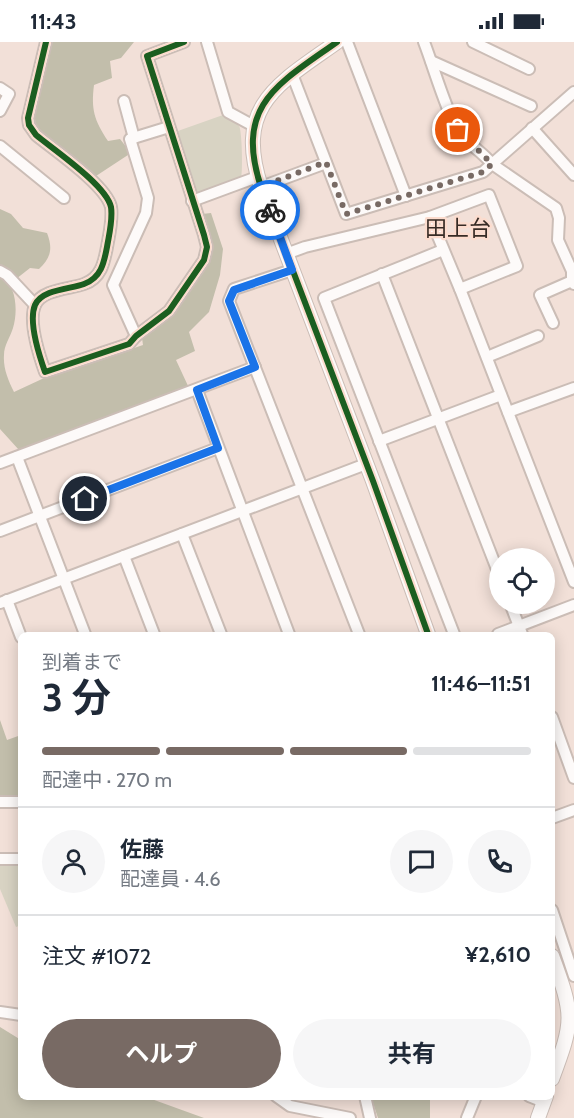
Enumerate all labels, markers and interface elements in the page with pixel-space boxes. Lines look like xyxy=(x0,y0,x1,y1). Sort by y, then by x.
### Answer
text: 11:43 xyxy=(30,8,77,35)
pin xyxy=(432,104,483,155)
icon: bag xyxy=(441,113,474,146)
courier xyxy=(240,180,300,240)
icon: bike xyxy=(254,194,287,227)
district label: 田上台 xyxy=(425,215,491,242)
pin xyxy=(59,473,110,524)
icon: home xyxy=(68,482,101,515)
map controls xyxy=(489,548,555,614)
button: locate xyxy=(489,548,555,614)
text: 到着まで xyxy=(42,650,122,674)
text: 11:46–11:51 xyxy=(431,670,531,697)
text: 3 分 xyxy=(42,673,111,721)
text: 配達中 · 270 m xyxy=(42,768,172,792)
button: person xyxy=(42,830,105,893)
button: chat xyxy=(390,830,453,893)
button: phone xyxy=(468,830,531,893)
text: 佐藤 xyxy=(120,836,164,863)
text: 配達員 · 4.6 xyxy=(120,867,221,891)
text: ¥2,610 xyxy=(465,941,531,968)
text: 注文 #1072 xyxy=(42,943,151,970)
button: ヘルプ xyxy=(42,1019,281,1088)
button: 共有 xyxy=(293,1019,531,1088)

